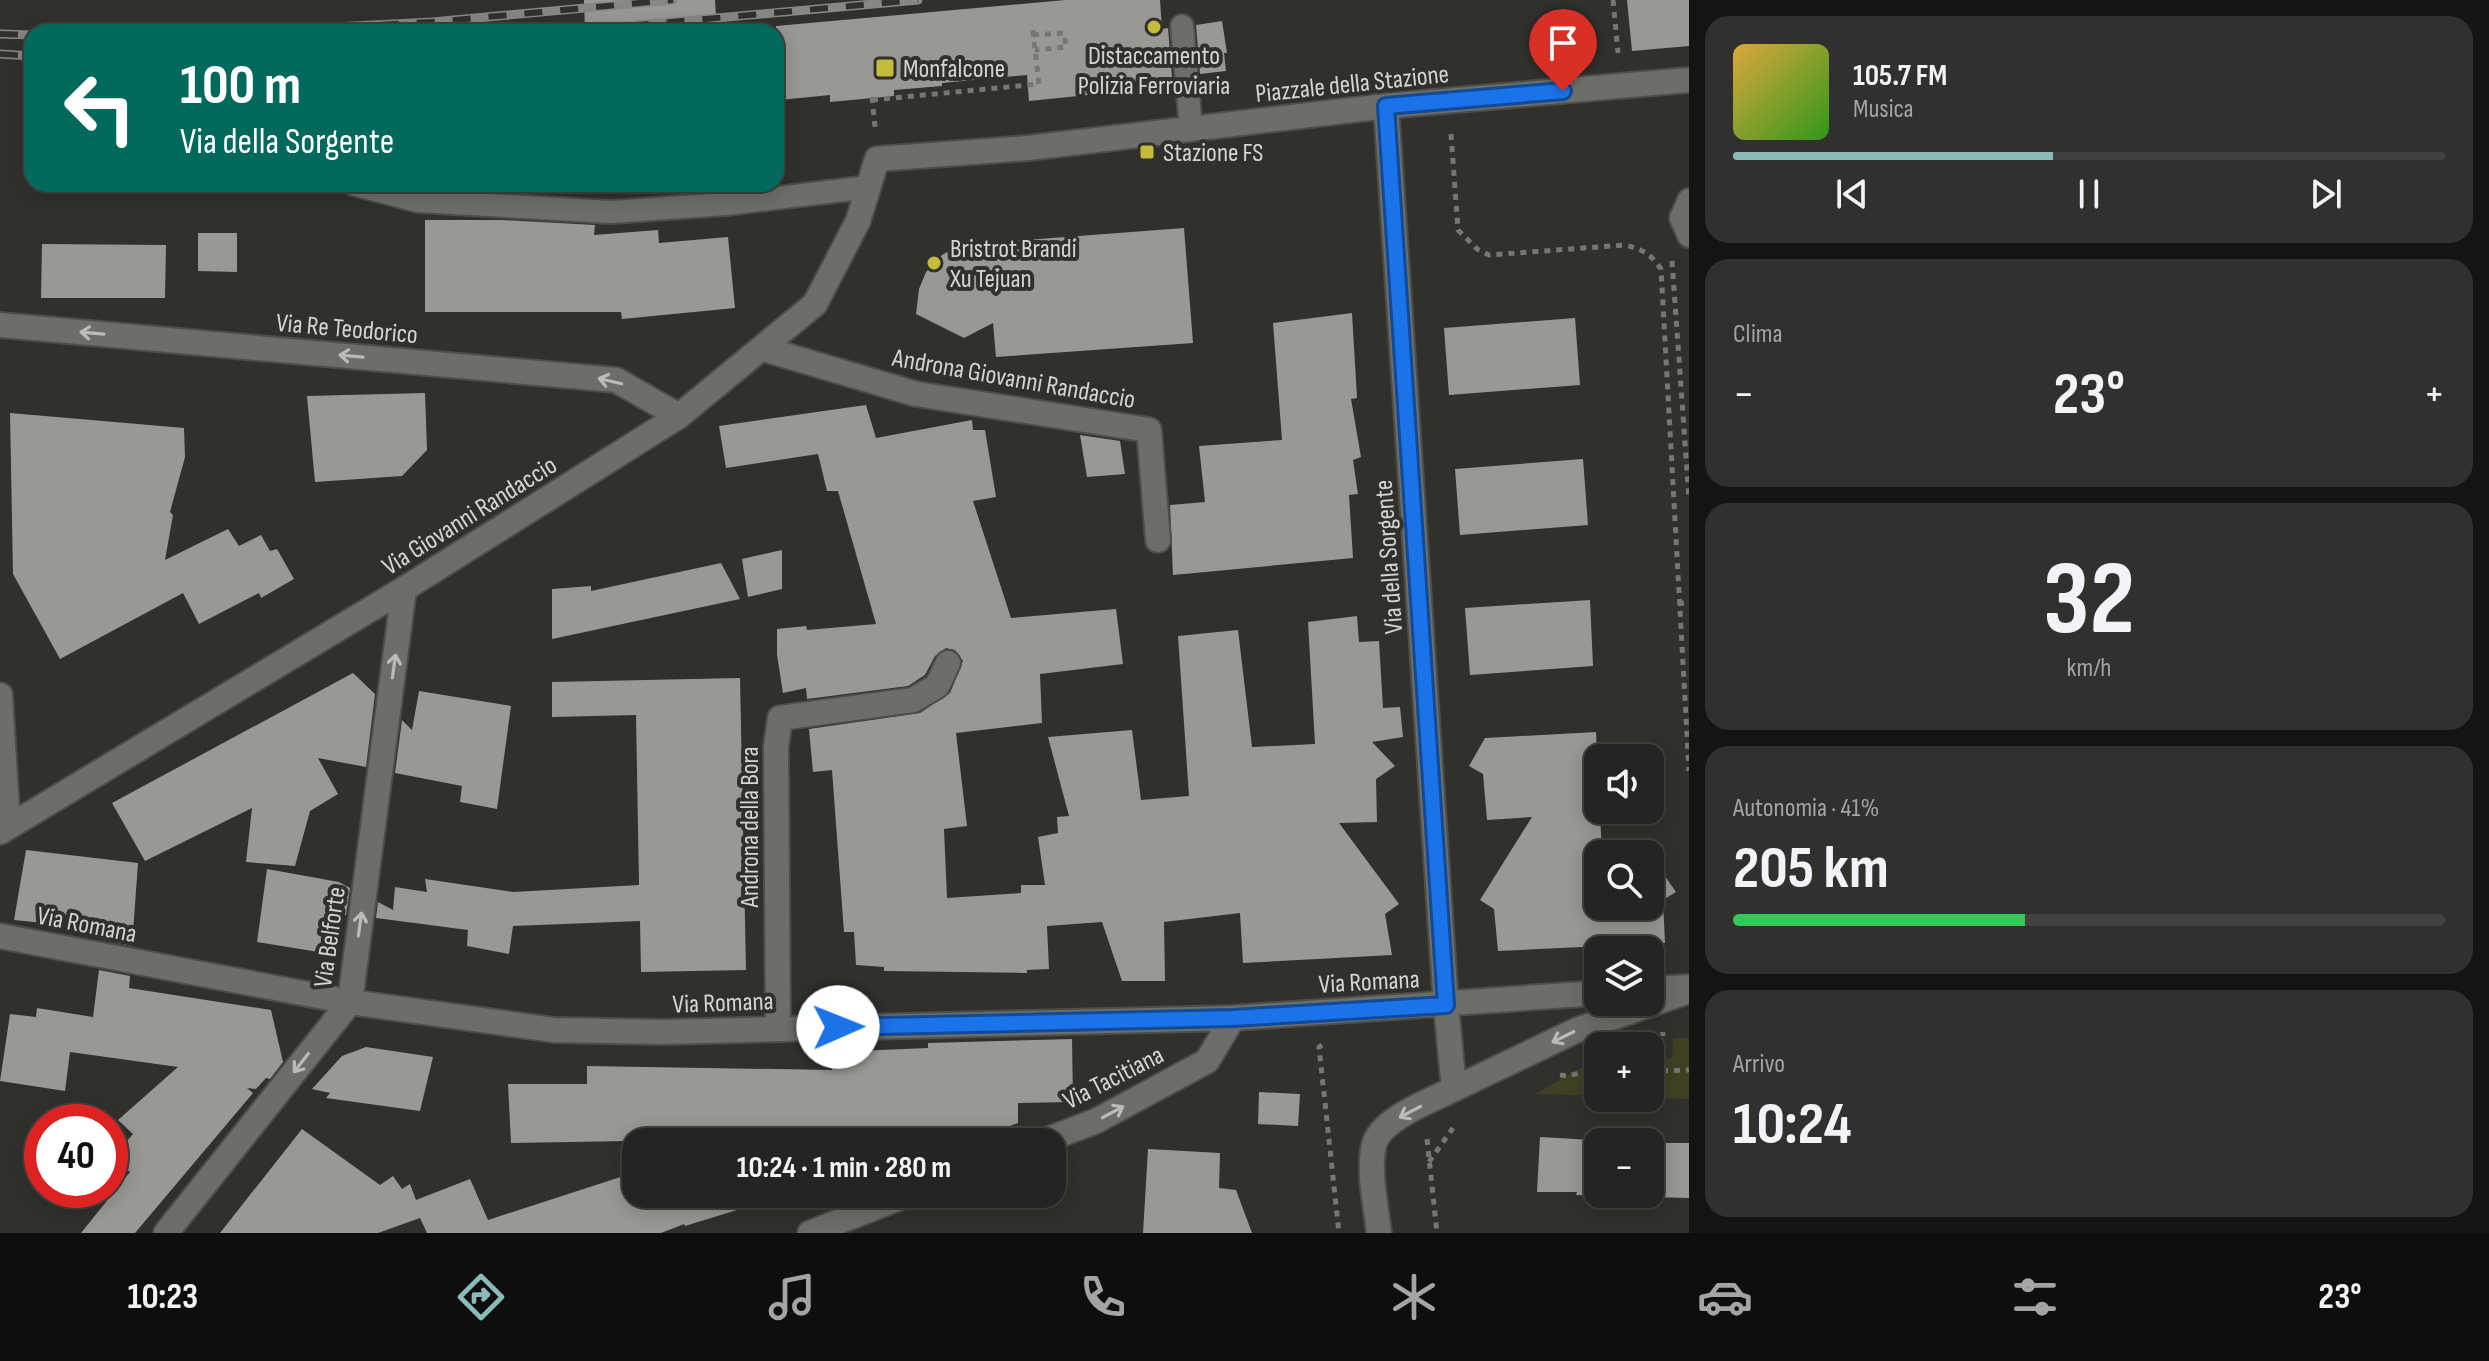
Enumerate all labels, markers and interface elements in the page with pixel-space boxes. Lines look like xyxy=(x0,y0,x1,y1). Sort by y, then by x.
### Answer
pin xyxy=(1529,9,1597,91)
marker: Distaccamento Polizia Ferroviaria xyxy=(1145,18,1163,36)
icon: arrive xyxy=(1541,21,1585,65)
place label: Distaccamento Polizia Ferroviaria xyxy=(1078,41,1230,102)
text: 100 m xyxy=(180,53,301,120)
place label: Monfalcone xyxy=(903,54,1005,85)
icon: left xyxy=(48,56,152,160)
marker: Monfalcone xyxy=(874,57,896,79)
text: 105.7 FM xyxy=(1853,58,1947,94)
street label: Piazzale della Stazione xyxy=(1254,59,1451,110)
text: Musica xyxy=(1853,94,1914,125)
text: Via della Sorgente xyxy=(180,121,394,164)
place label: Stazione FS xyxy=(1163,138,1264,169)
marker: Stazione FS xyxy=(1138,143,1156,161)
icon: previous xyxy=(1830,172,1874,216)
icon: pause xyxy=(2067,172,2111,216)
icon: next xyxy=(2304,172,2348,216)
place label: Bristrot Brandi Xu Tejuan xyxy=(949,234,1076,295)
marker: Bristrot Brandi Xu Tejuan xyxy=(925,254,943,272)
street label: Via Re Teodorico xyxy=(275,308,419,351)
text: Clima xyxy=(1733,319,1783,350)
one-way arrow xyxy=(79,326,106,341)
street label: Androna Giovanni Randaccio xyxy=(889,343,1138,416)
one-way arrow xyxy=(338,349,365,364)
text: 23° xyxy=(2053,359,2125,431)
text: − xyxy=(1733,368,1755,421)
text: + xyxy=(2423,368,2445,421)
one-way arrow xyxy=(597,373,623,388)
street label: Via Giovanni Randaccio xyxy=(377,450,563,582)
street label: Via della Sorgente xyxy=(1369,479,1410,635)
text: 32 xyxy=(2043,538,2135,663)
text: km/h xyxy=(2067,653,2111,684)
one-way arrow xyxy=(387,654,402,680)
map controls xyxy=(1584,744,1664,1208)
button: sound xyxy=(1584,744,1664,824)
street label: Androna della Bora xyxy=(735,746,766,909)
text: Autonomia · 41% xyxy=(1733,793,1879,824)
text: 205 km xyxy=(1733,833,1889,905)
button: search xyxy=(1584,840,1664,920)
street label: Via Belforte xyxy=(308,885,353,989)
street label: Via Romana xyxy=(34,901,139,950)
one-way arrow xyxy=(353,912,368,937)
button: layers xyxy=(1584,936,1664,1016)
street label: Via Romana xyxy=(1318,964,1420,1001)
position arrow xyxy=(796,985,880,1069)
street label: Via Romana xyxy=(672,986,774,1021)
one-way arrow xyxy=(1551,1030,1575,1045)
button: + xyxy=(1584,1032,1664,1112)
street label: Via Tacitiana xyxy=(1058,1040,1169,1117)
text: Arrivo xyxy=(1733,1049,1785,1080)
one-way arrow xyxy=(292,1052,310,1073)
text: 10:24 xyxy=(1733,1089,1852,1161)
one-way arrow xyxy=(1101,1103,1124,1119)
speed limit sign: 40 xyxy=(24,1104,128,1208)
one-way arrow xyxy=(1399,1104,1423,1120)
button: − xyxy=(1584,1128,1664,1208)
text: 10:24 · 1 min · 280 m xyxy=(737,1150,951,1186)
icon: directions xyxy=(453,1269,509,1325)
icon: music xyxy=(764,1269,820,1325)
icon: phone xyxy=(1075,1269,1131,1325)
icon: climate xyxy=(1386,1269,1442,1325)
icon: car xyxy=(1697,1269,1753,1325)
icon: filters xyxy=(2007,1269,2063,1325)
text: 10:23 xyxy=(127,1276,198,1319)
text: 23° xyxy=(2318,1276,2362,1319)

